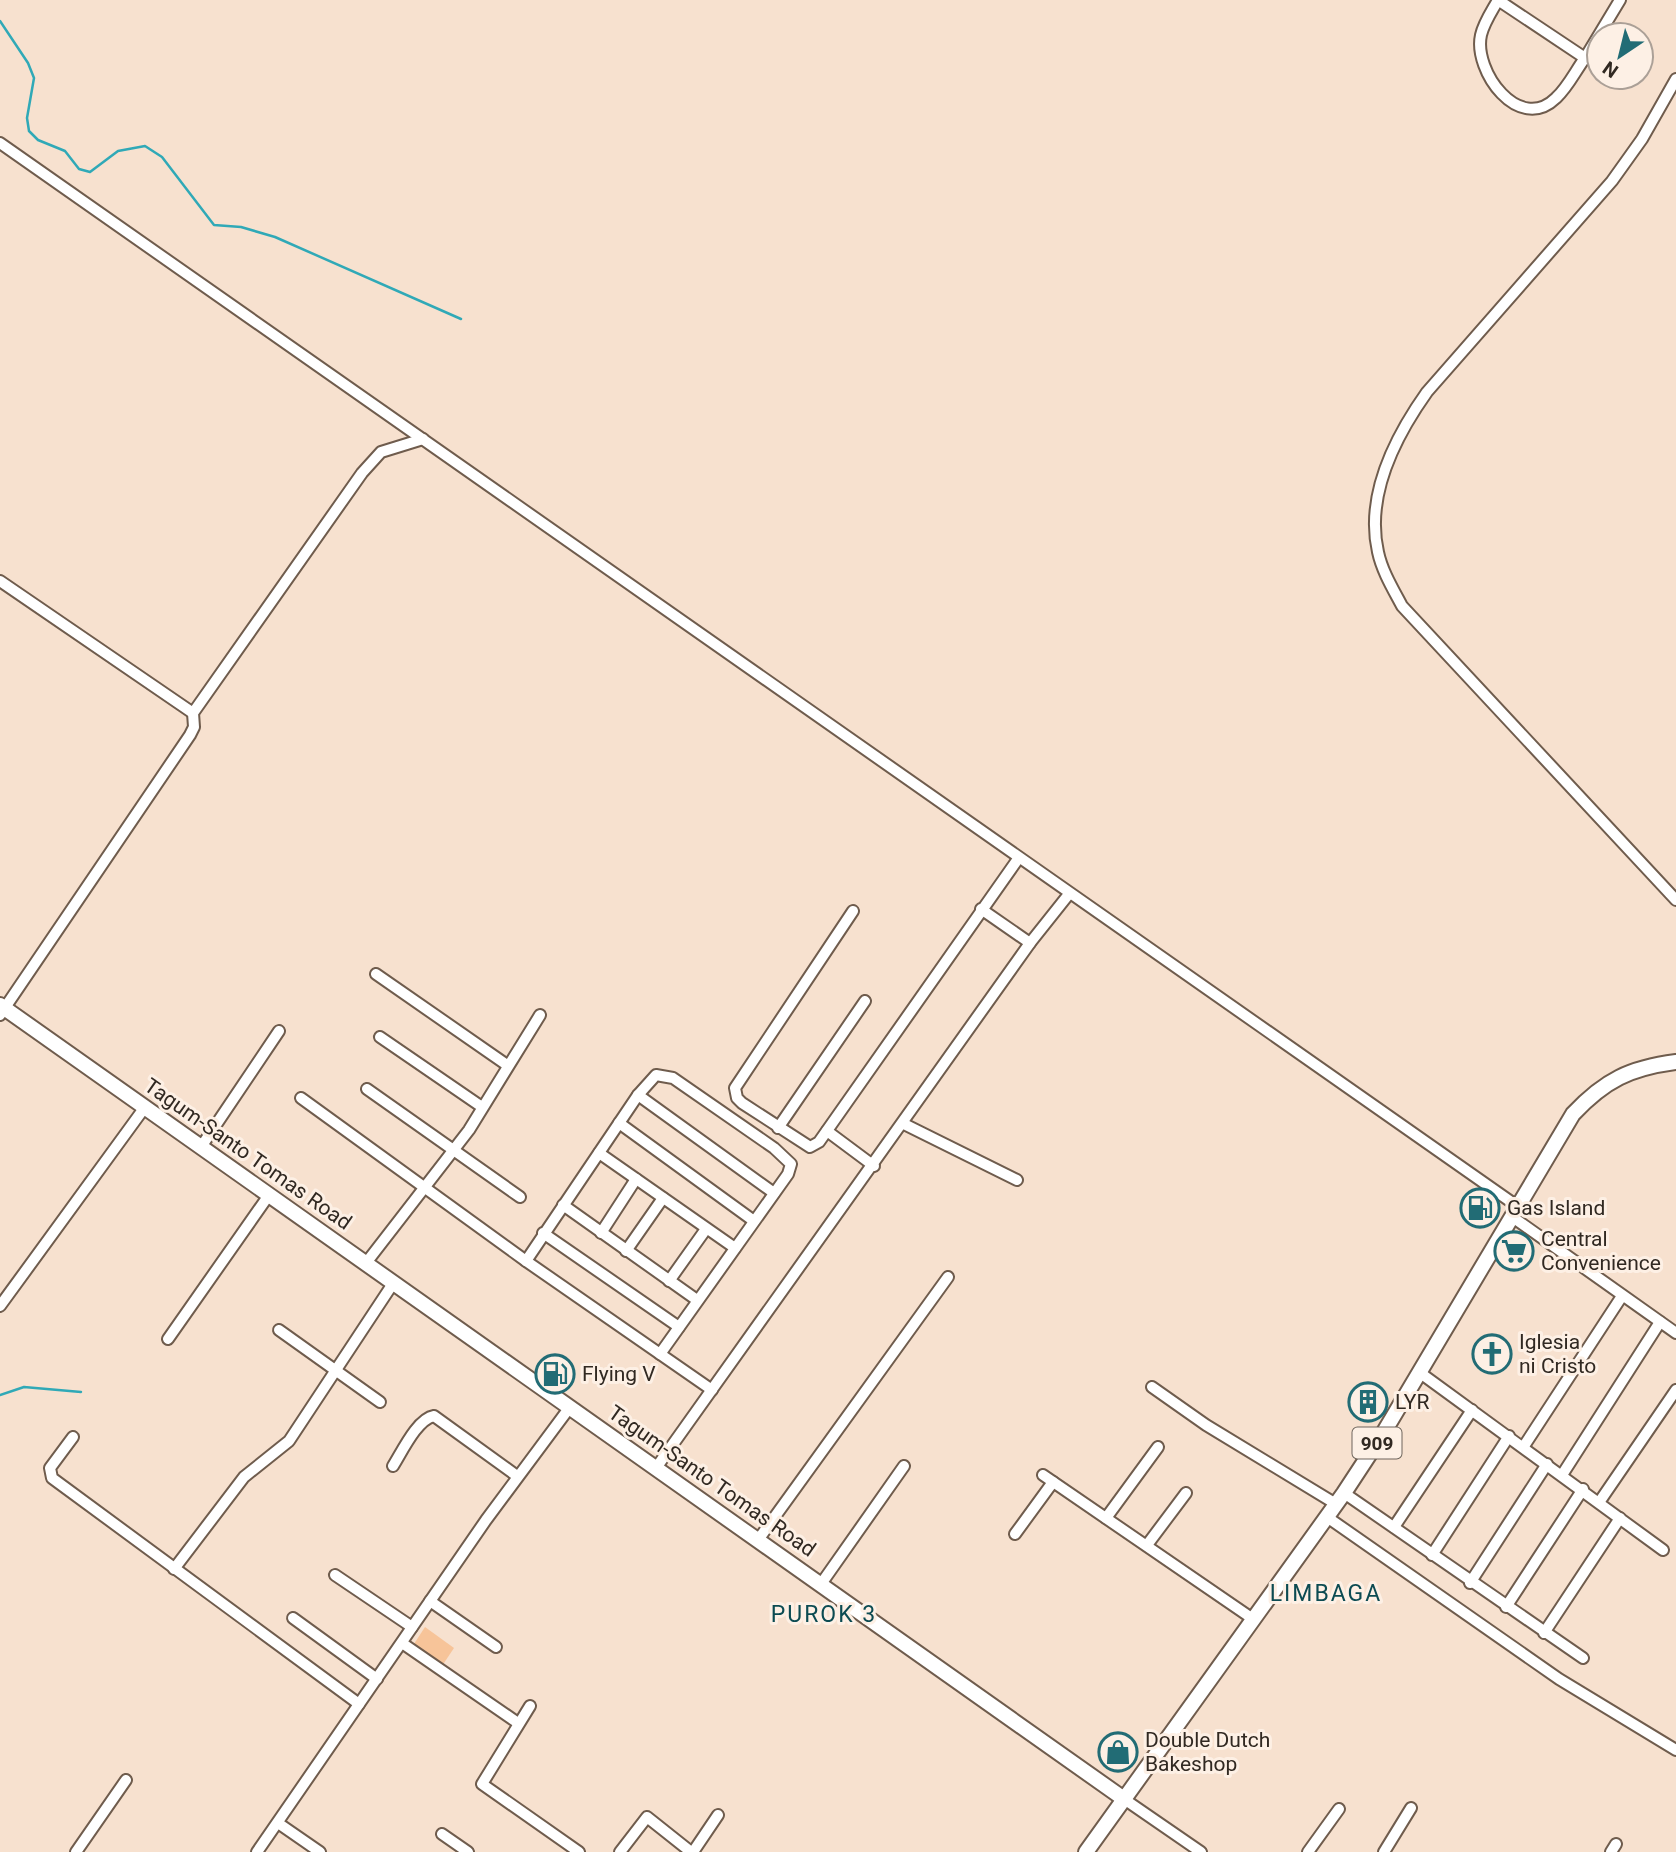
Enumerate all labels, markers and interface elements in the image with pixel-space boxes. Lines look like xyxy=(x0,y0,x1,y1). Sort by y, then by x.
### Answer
north arrow xyxy=(1585,21,1655,91)
text: N xyxy=(1598,56,1623,83)
street label: Tagum-Santo Tomas Road xyxy=(140,1073,356,1235)
fuel station icon: Gas Island xyxy=(1459,1187,1501,1229)
place label: Gas Island xyxy=(1507,1196,1605,1220)
place label: Central Convenience xyxy=(1541,1227,1661,1275)
supermarket icon: Central Convenience xyxy=(1493,1230,1535,1272)
place label: Iglesia ni Cristo xyxy=(1519,1330,1596,1378)
church icon: Iglesia ni Cristo xyxy=(1471,1333,1513,1375)
fuel station icon: Flying V xyxy=(534,1353,576,1395)
place label: Flying V xyxy=(582,1362,656,1386)
building icon: LYR xyxy=(1347,1381,1389,1423)
place label: LYR xyxy=(1395,1390,1429,1414)
street label: Tagum-Santo Tomas Road xyxy=(604,1400,820,1562)
road number: 909 xyxy=(1352,1428,1402,1458)
district label: LIMBAGA xyxy=(1270,1580,1382,1607)
district label: PUROK 3 xyxy=(771,1601,877,1628)
place label: Double Dutch Bakeshop xyxy=(1145,1728,1270,1776)
shop icon: Double Dutch Bakeshop xyxy=(1097,1731,1139,1773)

